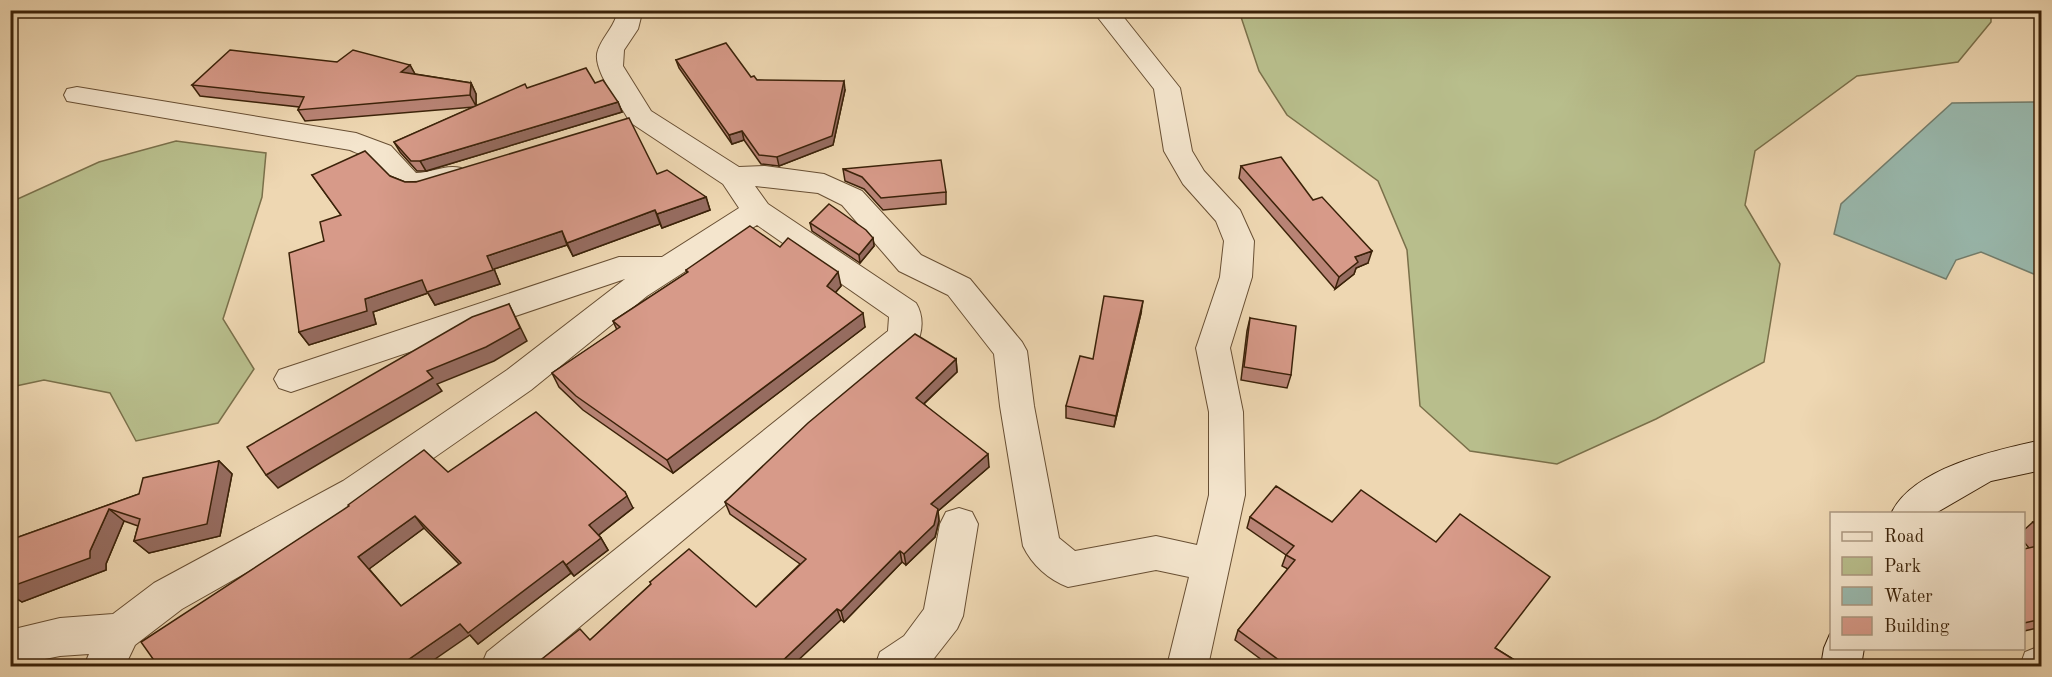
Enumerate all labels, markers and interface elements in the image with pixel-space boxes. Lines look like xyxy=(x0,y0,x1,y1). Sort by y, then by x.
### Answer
legend xyxy=(1830,512,2025,650)
text: Road xyxy=(1884,528,1924,546)
text: Park xyxy=(1884,558,1921,576)
text: Water xyxy=(1884,588,1933,606)
text: Building xyxy=(1884,618,1950,636)

